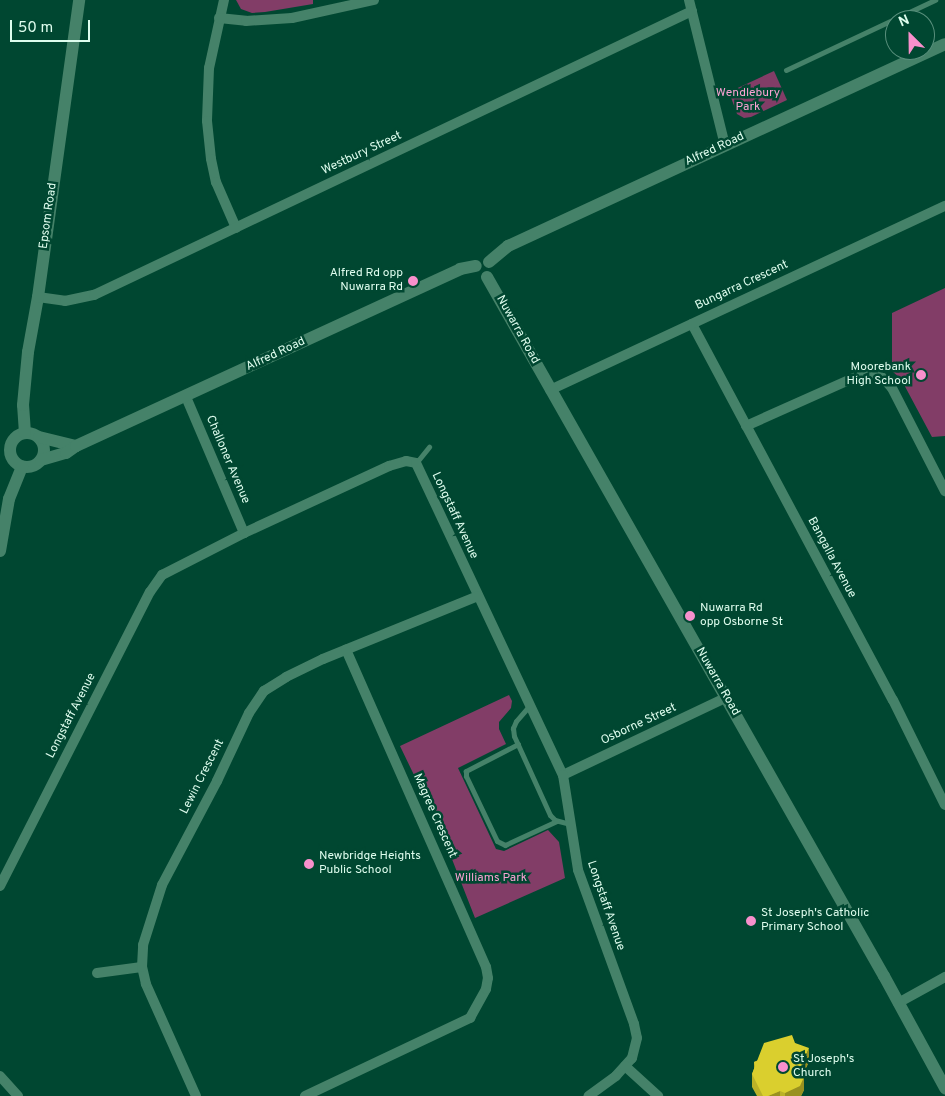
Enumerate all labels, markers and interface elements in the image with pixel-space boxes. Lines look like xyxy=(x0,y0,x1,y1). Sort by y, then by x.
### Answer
scale bar xyxy=(12,10,92,42)
north arrow xyxy=(885,10,935,60)
text: N xyxy=(896,12,912,31)
text: 50 m xyxy=(18,19,53,38)
park label: Wendlebury Park xyxy=(716,87,780,115)
street label: Westbury Street xyxy=(320,129,404,179)
street label: Alfred Road xyxy=(683,130,747,170)
street label: Epsom Road xyxy=(37,182,61,250)
street label: Bungarra Crescent xyxy=(693,258,791,314)
place label: Alfred Rd opp Nuwarra Rd xyxy=(330,267,403,295)
marker: Alfred Rd opp Nuwarra Rd xyxy=(407,275,419,287)
street label: Nuwarra Road xyxy=(492,293,542,367)
street label: Alfred Road xyxy=(244,335,308,375)
place label: Moorebank High School xyxy=(847,361,911,389)
marker: Moorebank High School xyxy=(915,369,927,381)
street label: Challoner Avenue xyxy=(202,413,252,507)
street label: Longstaff Avenue xyxy=(428,470,480,562)
street label: Bangalla Avenue xyxy=(803,515,859,601)
place label: Nuwarra Rd opp Osborne St xyxy=(700,602,783,630)
marker: Nuwarra Rd opp Osborne St xyxy=(684,610,696,622)
street label: Nuwarra Road xyxy=(692,645,742,719)
street label: Longstaff Avenue xyxy=(44,671,100,761)
street label: Osborne Street xyxy=(599,701,679,749)
street label: Lewin Crescent xyxy=(178,737,228,817)
street label: Magree Crescent xyxy=(409,772,459,860)
place label: Newbridge Heights Public School xyxy=(319,850,421,878)
marker: Newbridge Heights Public School xyxy=(303,858,315,870)
street label: Longstaff Avenue xyxy=(583,859,627,953)
park label: Williams Park xyxy=(455,872,527,886)
place label: St Joseph's Catholic Primary School xyxy=(761,907,869,935)
marker: St Joseph's Catholic Primary School xyxy=(745,915,757,927)
place label: St Joseph's Church xyxy=(793,1053,854,1081)
marker: St Joseph's Church xyxy=(777,1061,789,1073)

